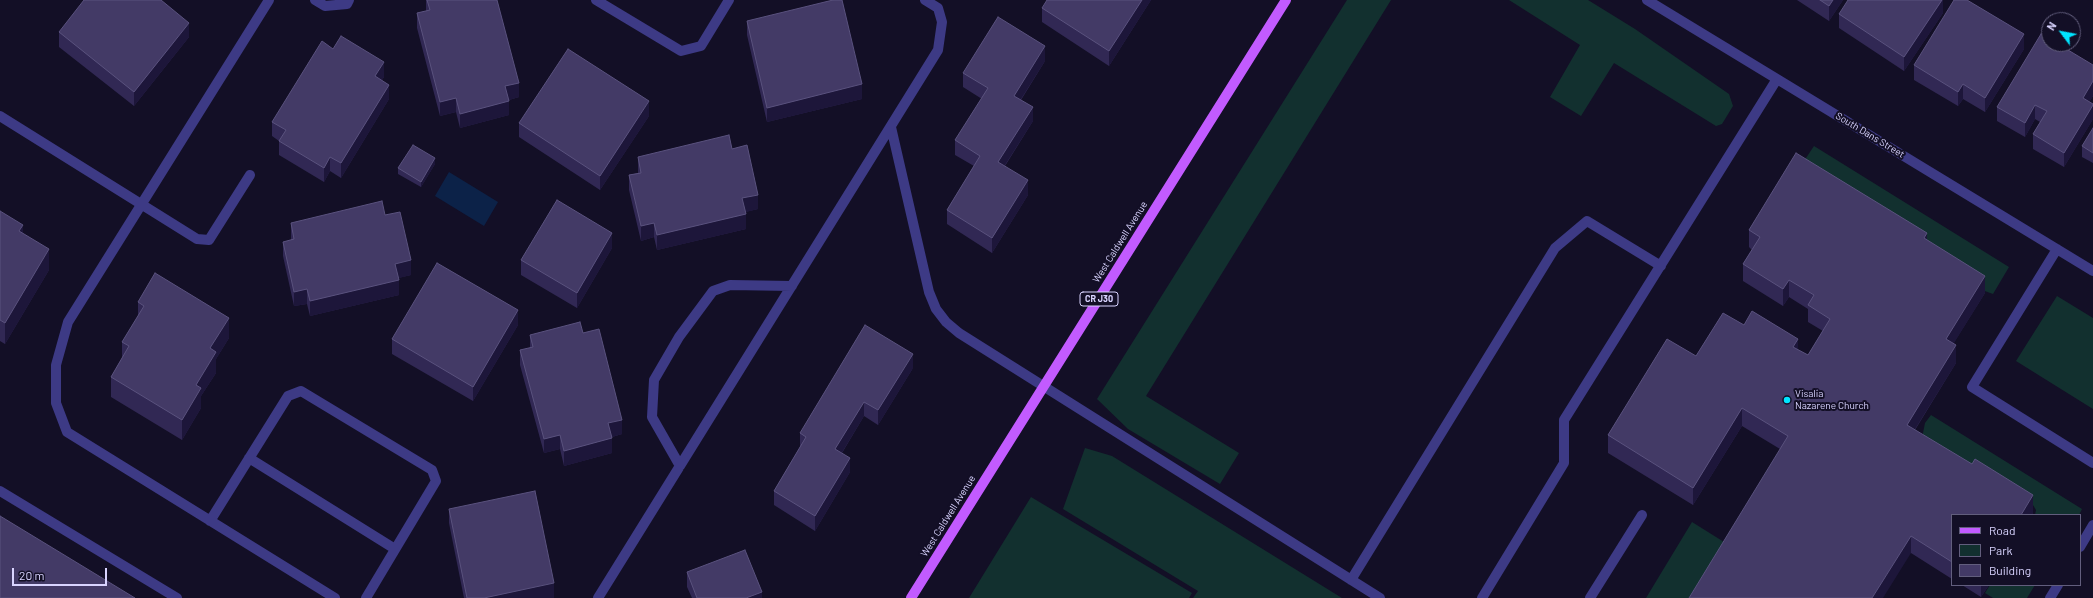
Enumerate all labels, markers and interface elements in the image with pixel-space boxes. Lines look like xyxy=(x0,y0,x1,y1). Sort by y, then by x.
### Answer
north arrow xyxy=(2041,12,2081,52)
text: N xyxy=(2044,19,2059,32)
street label: South Dans Street xyxy=(1833,110,1907,160)
street label: West Caldwell Avenue xyxy=(1090,199,1150,285)
road number: CR J30 xyxy=(1080,292,1118,306)
place label: Visalia Nazarene Church xyxy=(1795,388,1869,412)
marker: Visalia Nazarene Church xyxy=(1782,395,1792,405)
street label: West Caldwell Avenue xyxy=(918,473,978,559)
legend xyxy=(1951,514,2081,586)
text: Road xyxy=(1989,523,2016,537)
text: Park xyxy=(1989,543,2013,557)
scale bar xyxy=(14,560,109,586)
text: Building xyxy=(1989,563,2031,577)
text: 20 m xyxy=(19,568,45,582)

